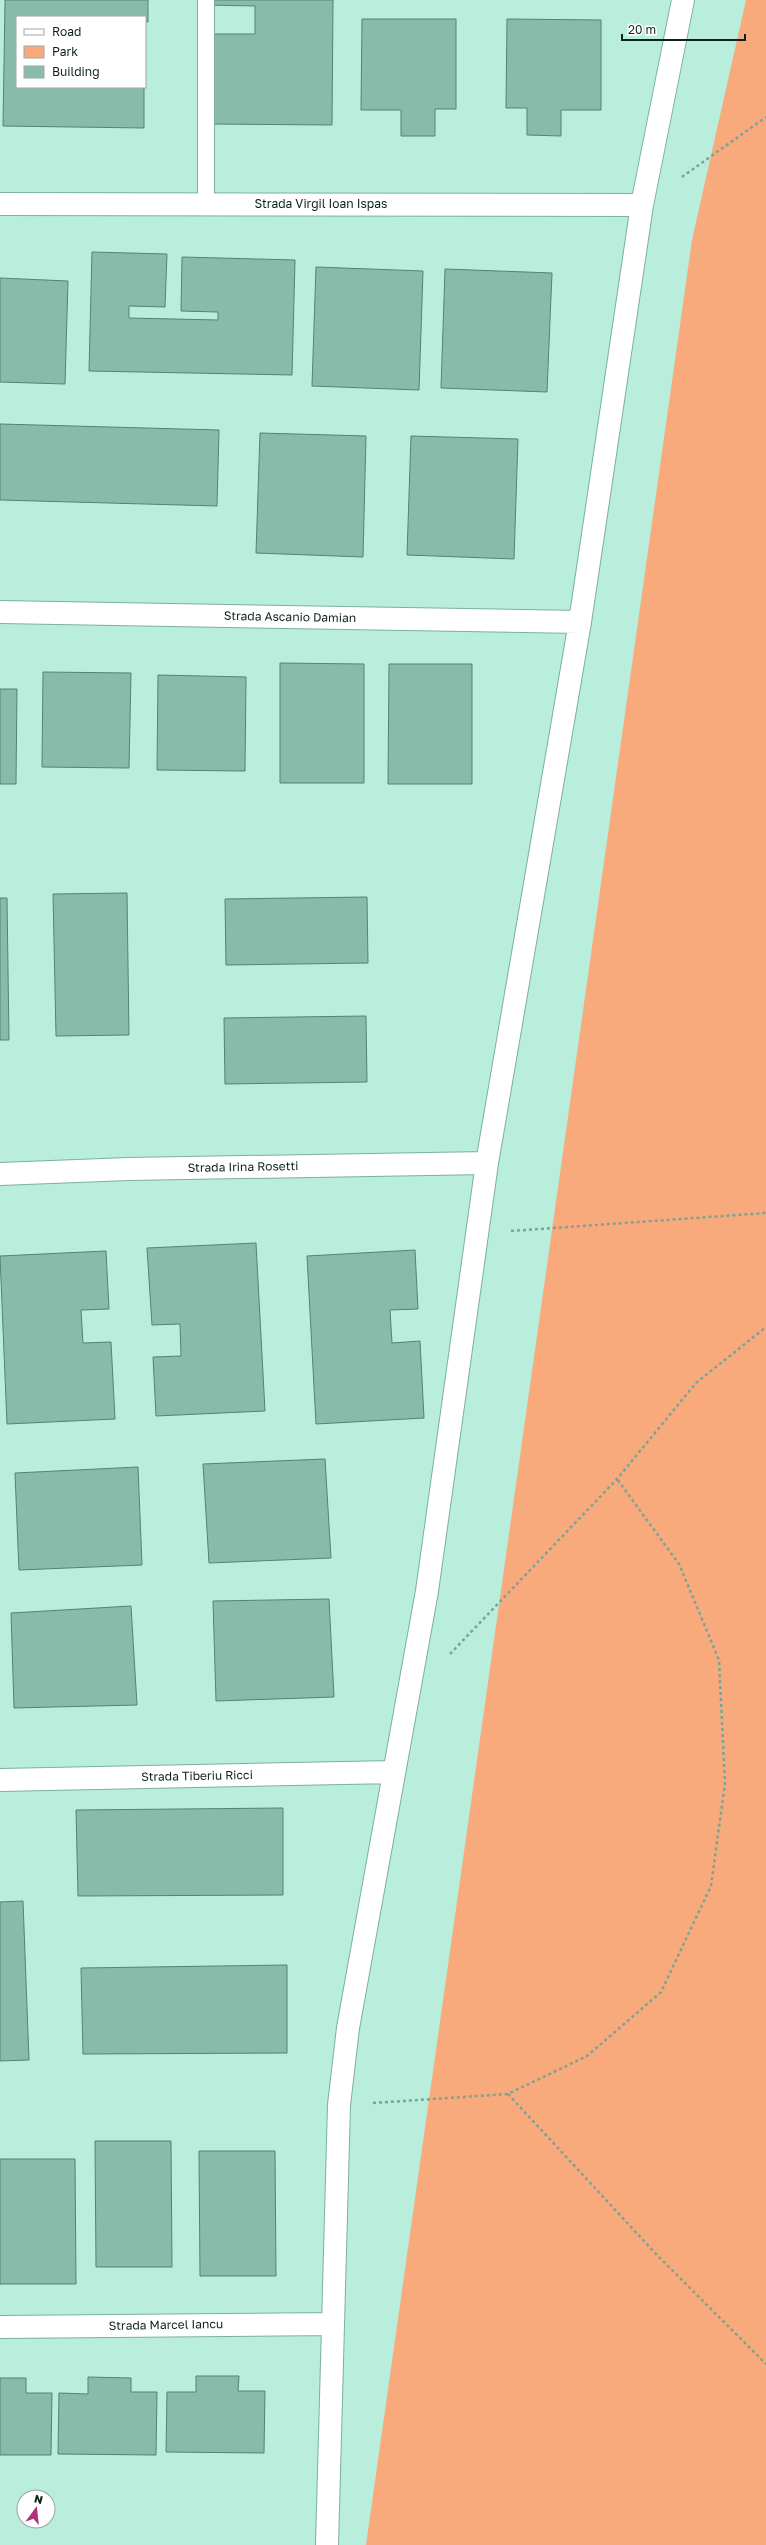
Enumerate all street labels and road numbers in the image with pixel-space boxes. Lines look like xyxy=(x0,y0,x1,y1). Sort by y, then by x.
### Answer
street label: Strada Virgil Ioan Ispas xyxy=(255,196,387,211)
street label: Strada Ascanio Damian xyxy=(224,608,356,625)
street label: Strada Irina Rosetti xyxy=(187,1158,299,1175)
street label: Strada Tiberiu Ricci xyxy=(141,1767,253,1784)
street label: Strada Marcel Iancu xyxy=(109,2316,223,2333)

